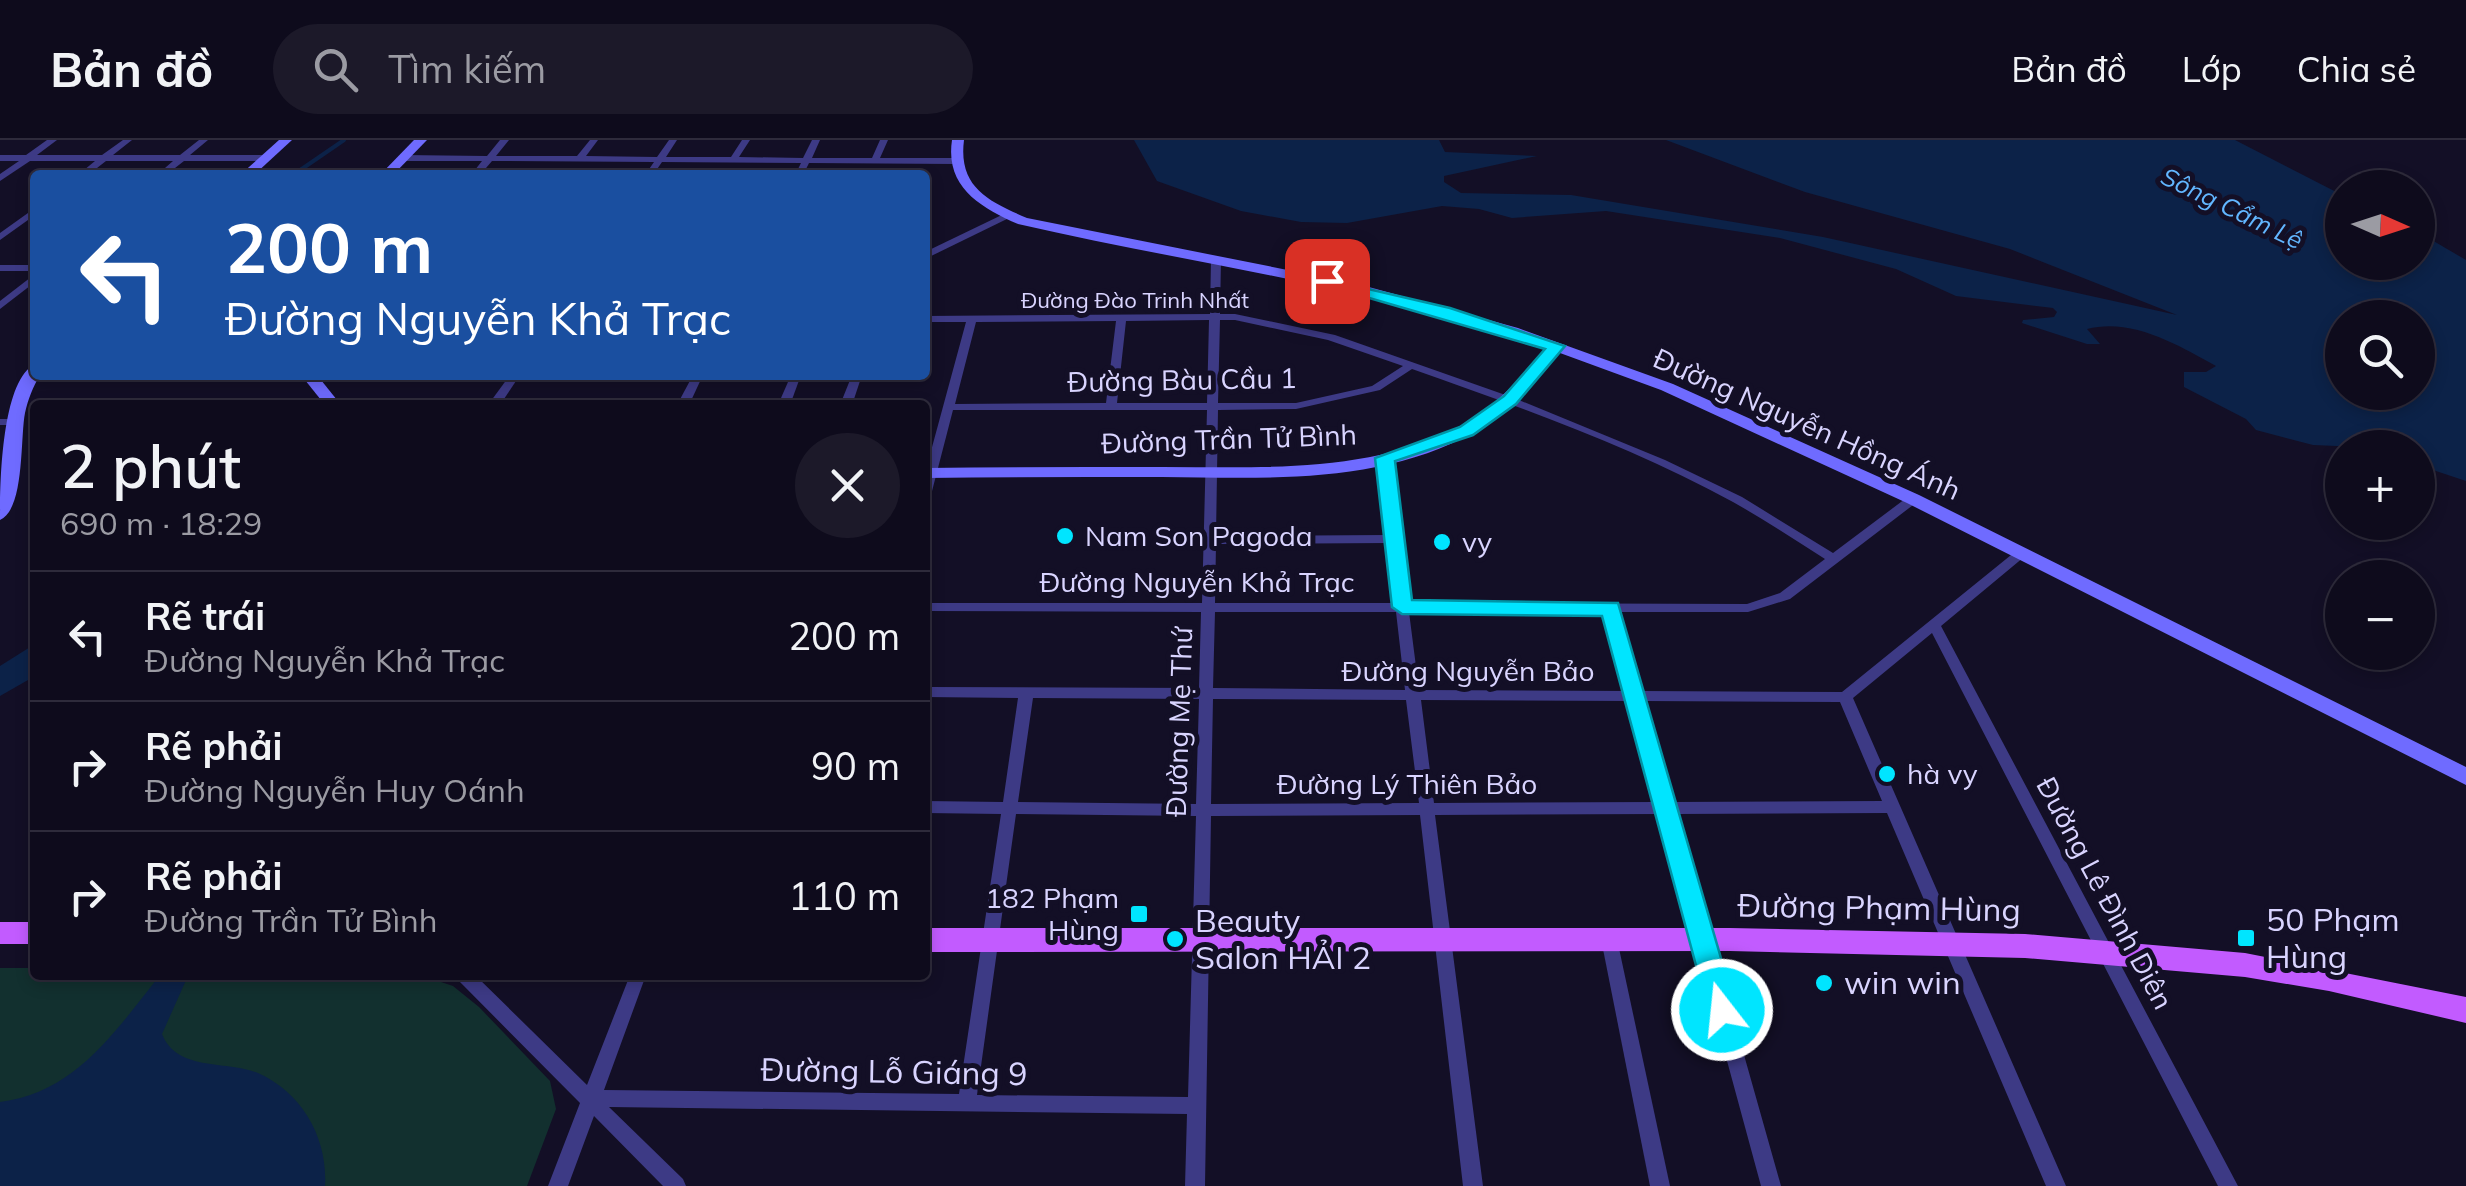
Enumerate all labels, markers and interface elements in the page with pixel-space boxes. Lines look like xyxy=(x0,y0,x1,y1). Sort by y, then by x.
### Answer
search box xyxy=(273,24,973,114)
text: Bản đồ xyxy=(50,39,213,99)
icon: search xyxy=(308,42,363,97)
text: Tìm kiếm xyxy=(388,45,546,93)
text: Bản đồ xyxy=(2011,47,2127,91)
text: Lớp xyxy=(2182,47,2242,91)
text: Chia sẻ xyxy=(2297,47,2416,91)
water label: Sông Cẩm Lệ xyxy=(2156,160,2308,255)
north arrow xyxy=(2325,170,2435,280)
map controls xyxy=(2325,170,2435,670)
text: 200 m xyxy=(225,203,433,291)
icon: left xyxy=(60,210,190,340)
pin xyxy=(1285,239,1370,324)
icon: arrive xyxy=(1300,254,1355,309)
street label: Đường Đào Trinh Nhất xyxy=(1021,286,1249,314)
text: Đường Nguyễn Khả Trạc xyxy=(225,290,731,346)
button: search xyxy=(2325,300,2435,410)
street label: Đường Nguyễn Hồng Ánh xyxy=(1648,340,1966,507)
street label: Đường Bàu Cầu 1 xyxy=(1067,360,1297,399)
street label: Đường Trần Tử Bình xyxy=(1100,417,1358,460)
text: 2 phút xyxy=(60,428,241,503)
button: + xyxy=(2325,430,2435,540)
button: close xyxy=(795,433,900,538)
text: 690 m · 18:29 xyxy=(60,503,262,543)
place label: Nam Son Pagoda xyxy=(1085,518,1313,553)
place label: vy xyxy=(1462,524,1492,559)
marker: Nam Son Pagoda xyxy=(1054,525,1076,547)
marker: vy xyxy=(1431,531,1453,553)
button: − xyxy=(2325,560,2435,670)
street label: Đường Nguyễn Khả Trạc xyxy=(1039,564,1355,599)
text: Rẽ trái xyxy=(145,592,265,640)
icon: left xyxy=(60,609,115,664)
text: 200 m xyxy=(788,612,900,660)
street label: Đường Mẹ Thứ xyxy=(1158,625,1199,817)
text: Đường Nguyễn Khả Trạc xyxy=(145,640,505,680)
street label: Đường Nguyễn Bảo xyxy=(1341,653,1595,688)
text: Rẽ phải xyxy=(145,722,282,770)
icon: right xyxy=(60,739,115,794)
text: 90 m xyxy=(811,742,900,790)
place label: hà vy xyxy=(1907,756,1978,791)
marker: hà vy xyxy=(1876,763,1898,785)
street label: Đường Lý Thiên Bảo xyxy=(1277,766,1537,801)
text: Đường Nguyễn Huy Oánh xyxy=(145,770,525,810)
street label: Đường Lê Đình Diên xyxy=(2029,771,2182,1015)
text: Rẽ phải xyxy=(145,852,282,900)
icon: right xyxy=(60,869,115,924)
text: 110 m xyxy=(788,872,900,920)
place label: 182 Phạm Hùng xyxy=(985,880,1119,947)
street label: Đường Phạm Hùng xyxy=(1737,885,2021,929)
place label: 50 Phạm Hùng xyxy=(2266,899,2400,976)
text: Đường Trần Tử Bình xyxy=(145,900,438,940)
place label: Beauty Salon HẢI 2 xyxy=(1195,900,1371,977)
marker: 182 Phạm Hùng xyxy=(1128,903,1150,925)
marker: 50 Phạm Hùng xyxy=(2235,927,2257,949)
marker: Beauty Salon HẢI 2 xyxy=(1164,928,1186,950)
position arrow xyxy=(1670,958,1774,1062)
place label: win win xyxy=(1844,962,1961,1002)
marker: win win xyxy=(1813,972,1835,994)
street label: Đường Lỗ Giáng 9 xyxy=(760,1049,1028,1093)

